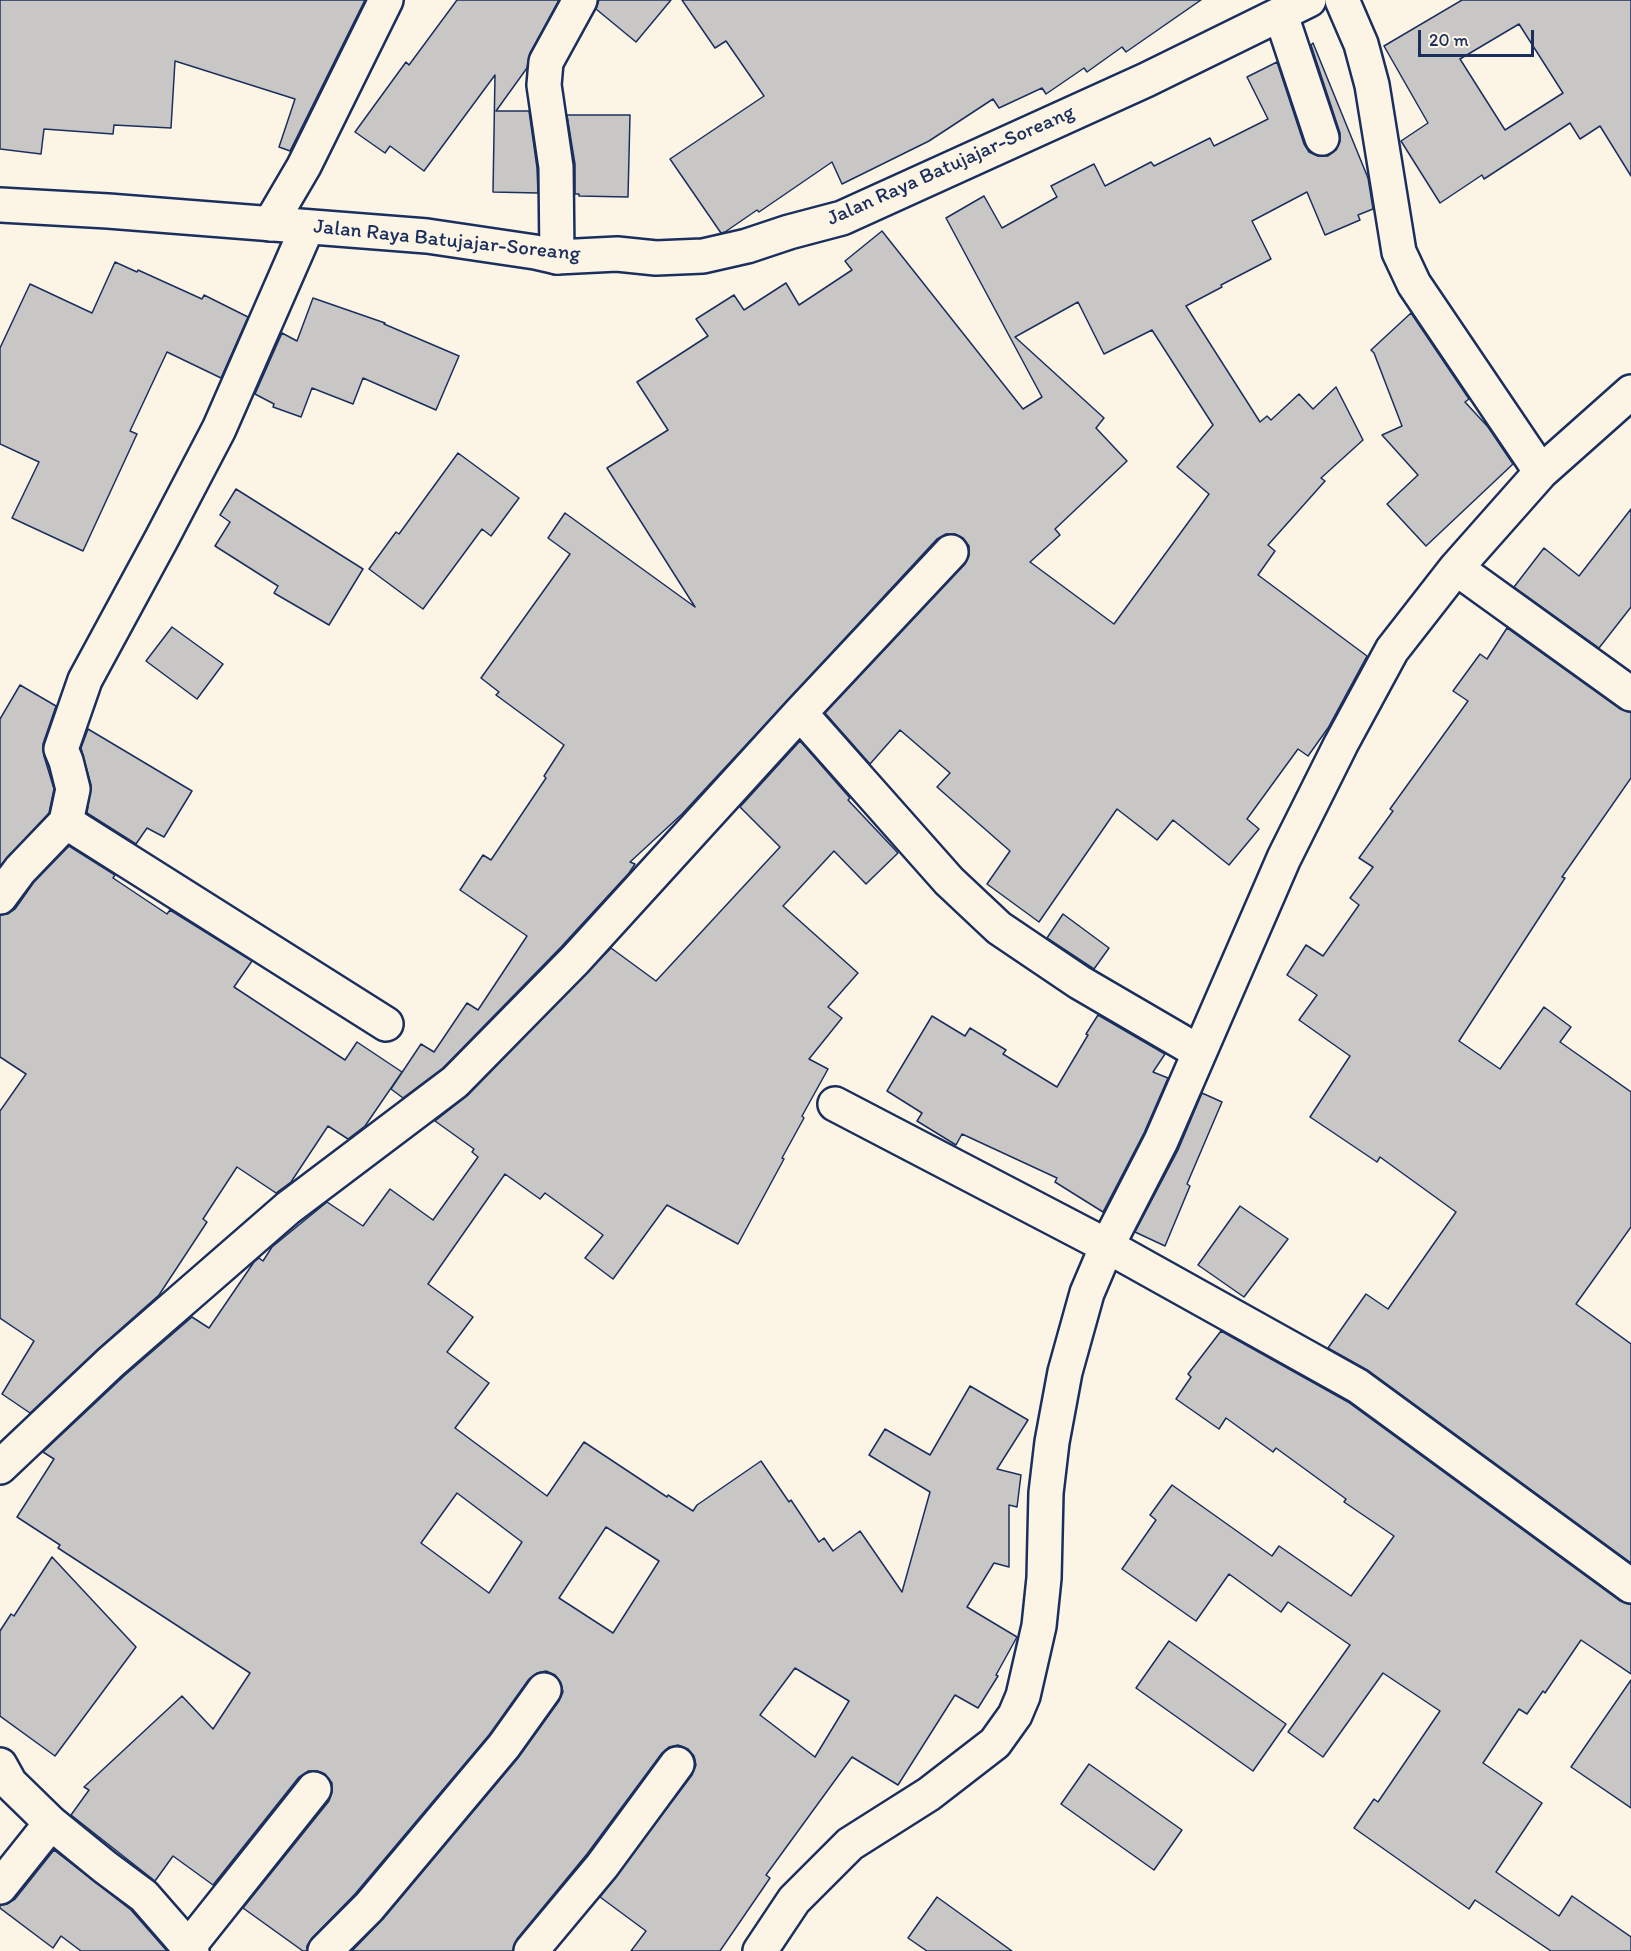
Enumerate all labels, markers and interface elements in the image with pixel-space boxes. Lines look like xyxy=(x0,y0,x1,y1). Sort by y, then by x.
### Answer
scale bar xyxy=(1421,18,1536,56)
text: 20 m xyxy=(1429,29,1469,51)
street label: Jalan Raya Batujajar-Soreang xyxy=(823,100,1079,232)
street label: Jalan Raya Batujajar-Soreang xyxy=(312,214,582,268)

